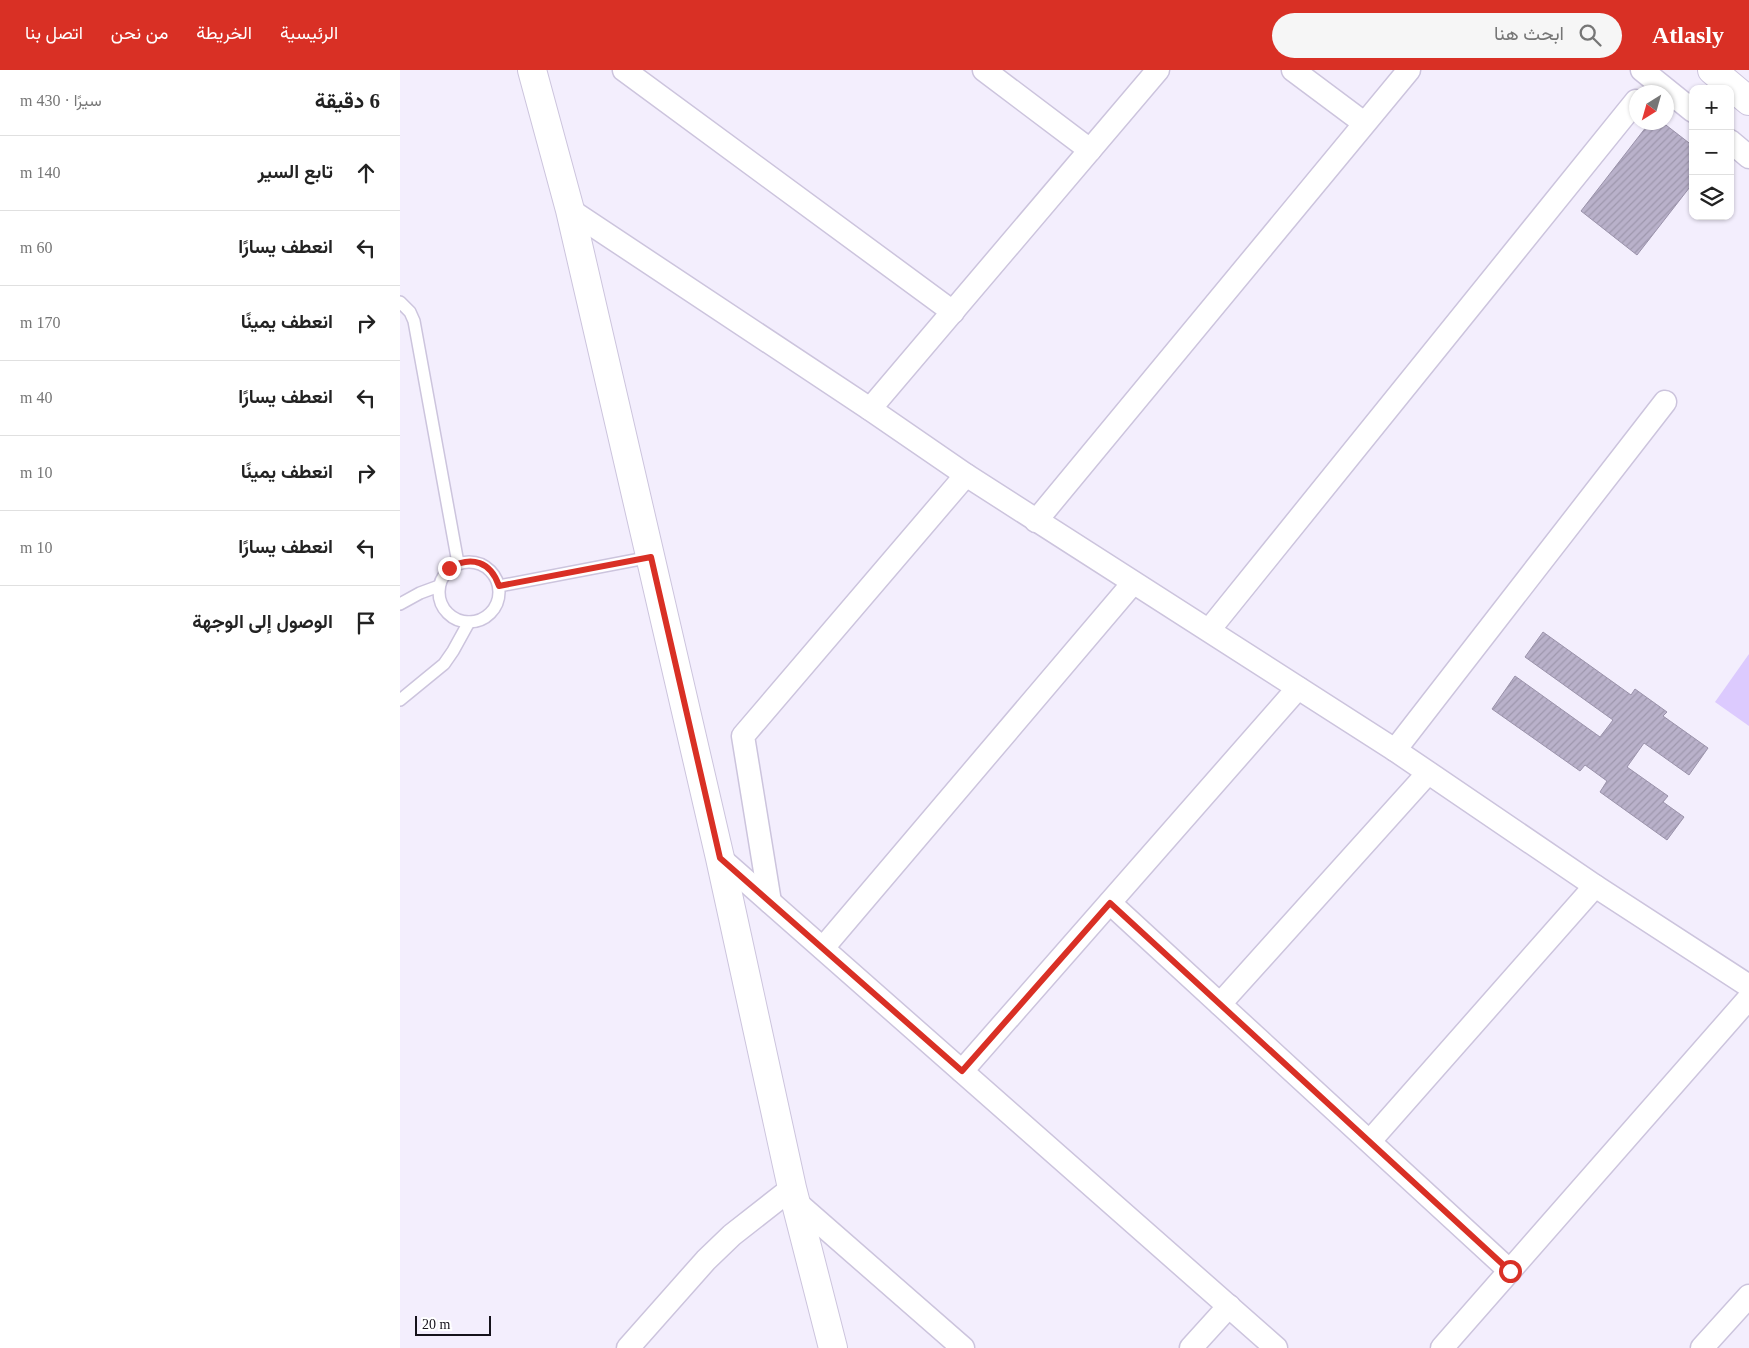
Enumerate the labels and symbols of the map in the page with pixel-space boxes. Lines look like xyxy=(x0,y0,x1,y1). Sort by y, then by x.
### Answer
north arrow xyxy=(1629,85,1674,130)
route end xyxy=(438,557,461,580)
route start xyxy=(1499,1260,1522,1283)
scale bar xyxy=(415,1313,491,1336)

